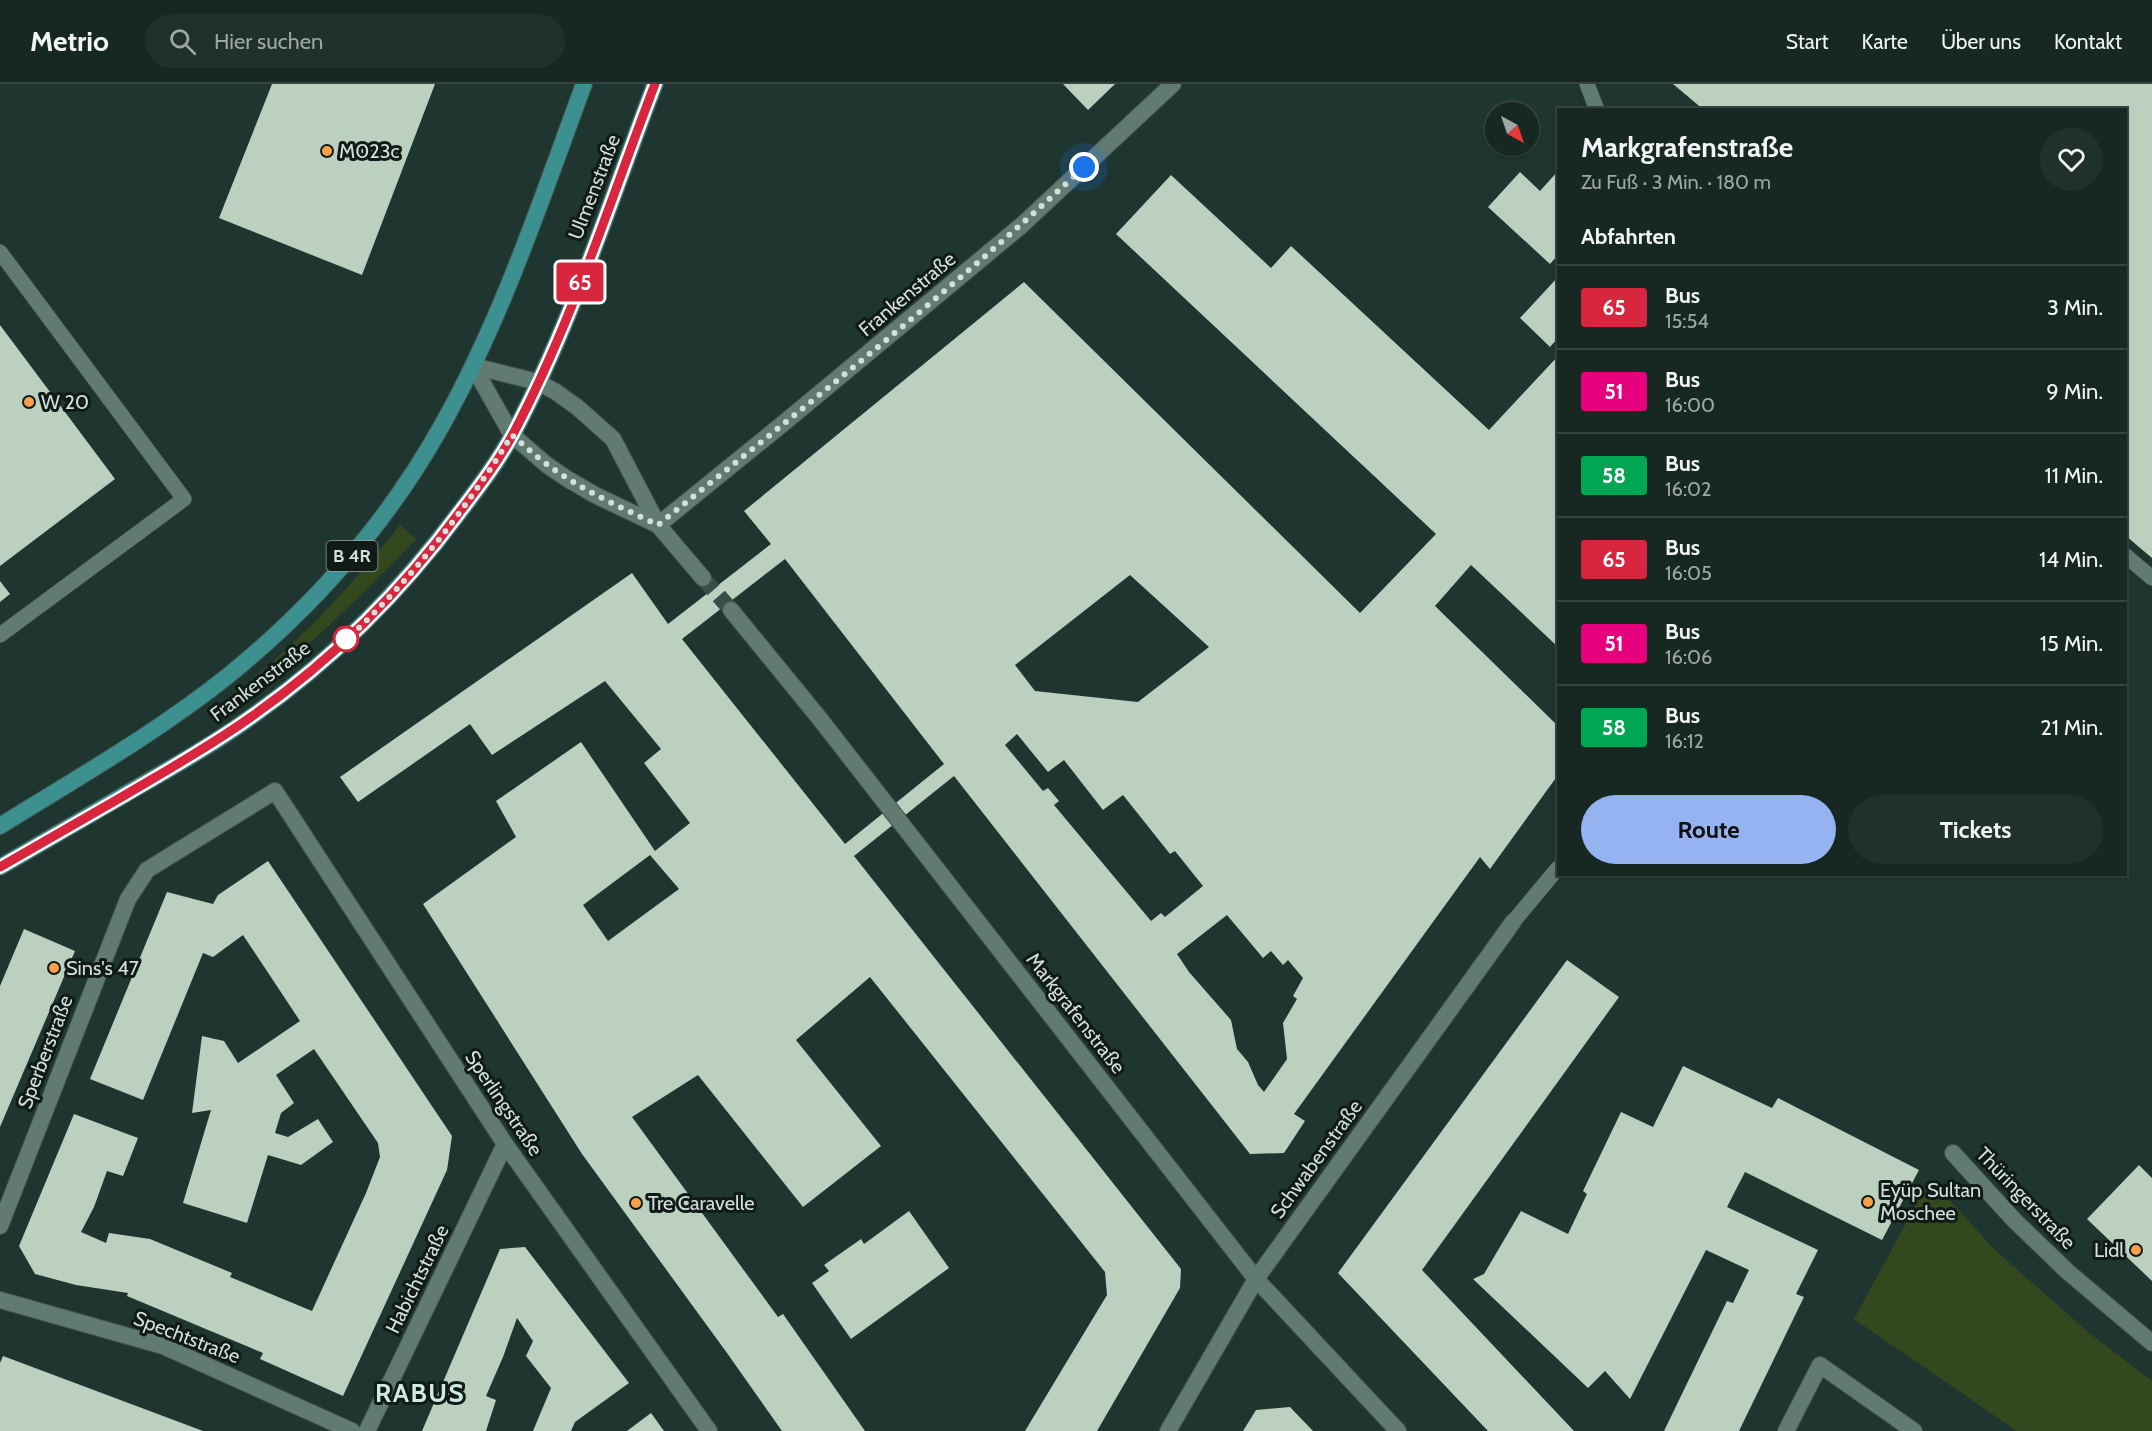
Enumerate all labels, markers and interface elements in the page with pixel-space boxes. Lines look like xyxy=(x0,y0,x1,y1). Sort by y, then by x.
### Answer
search box xyxy=(145,14,565,68)
text: Metrio xyxy=(30,24,109,58)
icon: search xyxy=(166,25,199,58)
text: Hier suchen xyxy=(214,28,323,55)
text: Start xyxy=(1786,29,1829,54)
text: Karte xyxy=(1862,29,1908,54)
text: Über uns xyxy=(1941,29,2021,54)
text: Kontakt xyxy=(2054,29,2122,54)
north arrow xyxy=(1485,102,1539,156)
map controls xyxy=(1485,102,1539,156)
button: heart xyxy=(2040,128,2103,191)
text: Markgrafenstraße xyxy=(1581,130,1793,164)
street label: Ulmenstraße xyxy=(563,131,625,243)
place label: M023c xyxy=(339,139,400,163)
marker: M023c xyxy=(320,144,334,158)
your location xyxy=(1069,152,1099,182)
text: Zu Fuß · 3 Min. · 180 m xyxy=(1581,170,1771,194)
text: Abfahrten xyxy=(1581,223,1676,250)
street label: Frankenstraße xyxy=(854,247,960,341)
line badge: 65 xyxy=(553,262,607,302)
text: 65 xyxy=(568,270,592,295)
text: Bus xyxy=(1665,282,1700,309)
text: 3 Min. xyxy=(2047,294,2103,321)
text: 65 xyxy=(1602,295,1626,320)
text: 15:54 xyxy=(1665,309,1709,333)
text: Bus xyxy=(1665,366,1700,393)
text: 9 Min. xyxy=(2046,378,2103,405)
text: 51 xyxy=(1604,379,1624,404)
place label: W 20 xyxy=(41,390,89,414)
text: 16:00 xyxy=(1665,393,1715,417)
marker: W 20 xyxy=(22,395,36,409)
text: Bus xyxy=(1665,450,1700,477)
text: 11 Min. xyxy=(2045,462,2103,489)
text: 58 xyxy=(1602,463,1626,488)
text: 16:02 xyxy=(1665,477,1711,501)
text: Bus xyxy=(1665,534,1700,561)
road number: B 4R xyxy=(326,541,378,571)
text: 14 Min. xyxy=(2039,546,2103,573)
text: 65 xyxy=(1602,547,1626,572)
text: 16:05 xyxy=(1665,561,1712,585)
text: Bus xyxy=(1665,618,1700,645)
unlabelled marker xyxy=(333,626,359,652)
text: 15 Min. xyxy=(2040,630,2103,657)
text: 51 xyxy=(1604,631,1624,656)
street label: Frankenstraße xyxy=(205,636,315,726)
text: 16:06 xyxy=(1665,645,1712,669)
text: Bus xyxy=(1665,702,1700,729)
text: 21 Min. xyxy=(2040,714,2103,741)
text: 58 xyxy=(1602,715,1626,740)
text: 16:12 xyxy=(1665,729,1704,753)
button: Route xyxy=(1581,795,1836,864)
button: Tickets xyxy=(1848,795,2103,864)
street label: Markgrafenstraße xyxy=(1021,948,1131,1078)
place label: Sins's 47 xyxy=(66,956,139,980)
marker: Sins's 47 xyxy=(47,961,61,975)
street label: Sperberstraße xyxy=(12,992,78,1112)
street label: Sperlingstraße xyxy=(460,1046,548,1160)
street label: Schwabenstraße xyxy=(1265,1095,1367,1223)
street label: Thüringerstraße xyxy=(1971,1142,2081,1254)
place label: Eyüp Sultan Moschee xyxy=(1880,1178,1981,1225)
place label: Tre Caravelle xyxy=(648,1191,755,1215)
marker: Eyüp Sultan Moschee xyxy=(1861,1195,1875,1209)
marker: Tre Caravelle xyxy=(629,1196,643,1210)
street label: Habichtstraße xyxy=(380,1221,454,1337)
place label: Lidl xyxy=(2094,1238,2124,1262)
marker: Lidl xyxy=(2129,1243,2143,1257)
street label: Spechtstraße xyxy=(130,1306,244,1368)
district label: RABUS xyxy=(375,1377,465,1409)

